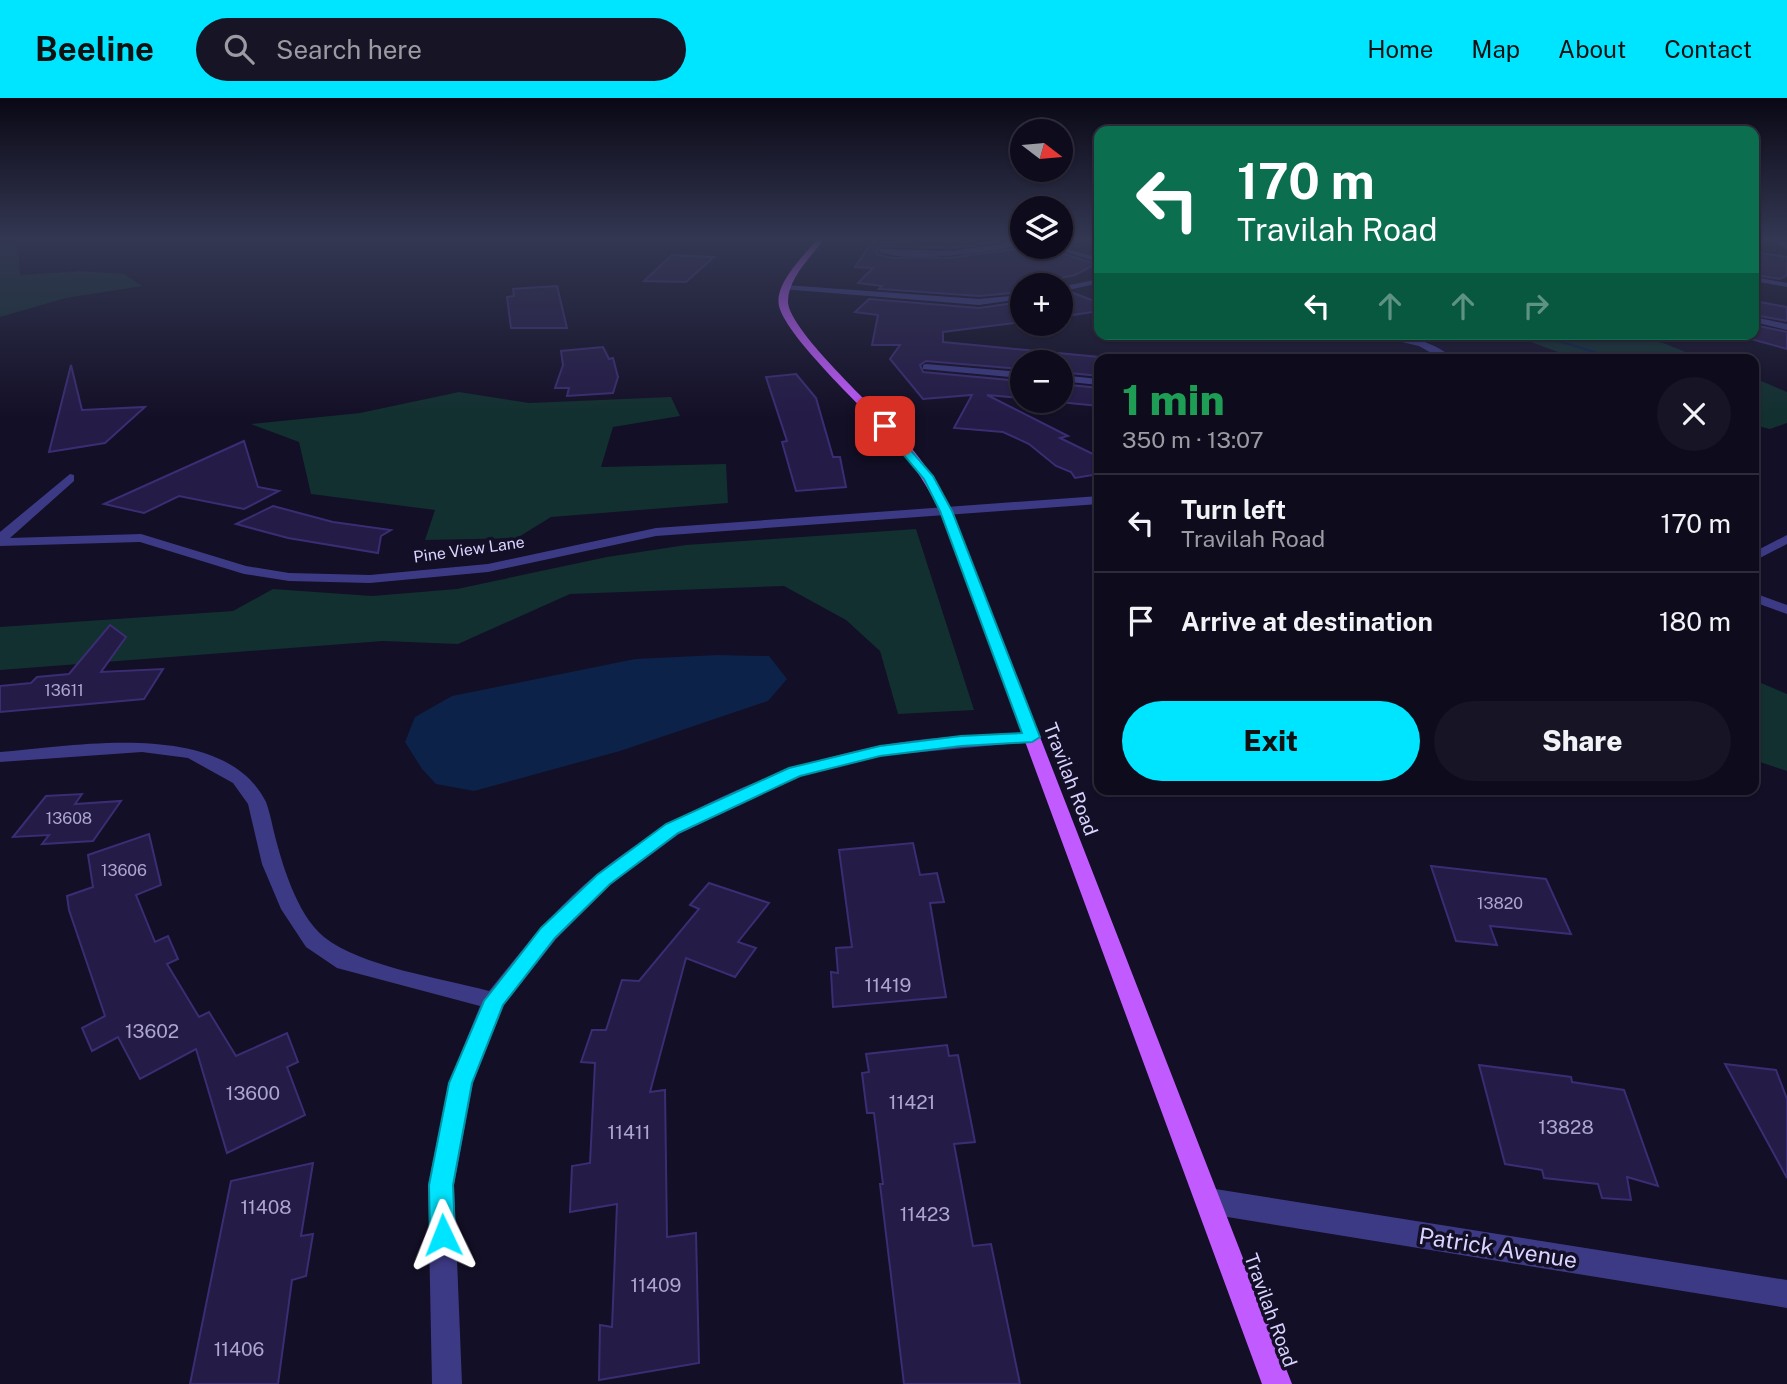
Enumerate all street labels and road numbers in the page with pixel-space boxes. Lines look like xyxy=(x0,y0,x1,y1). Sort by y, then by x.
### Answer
street label: Pine View Lane xyxy=(412,532,526,567)
street label: Travilah Road xyxy=(1039,719,1103,839)
street label: Patrick Avenue xyxy=(1417,1222,1579,1273)
street label: Travilah Road xyxy=(1240,1250,1302,1370)

